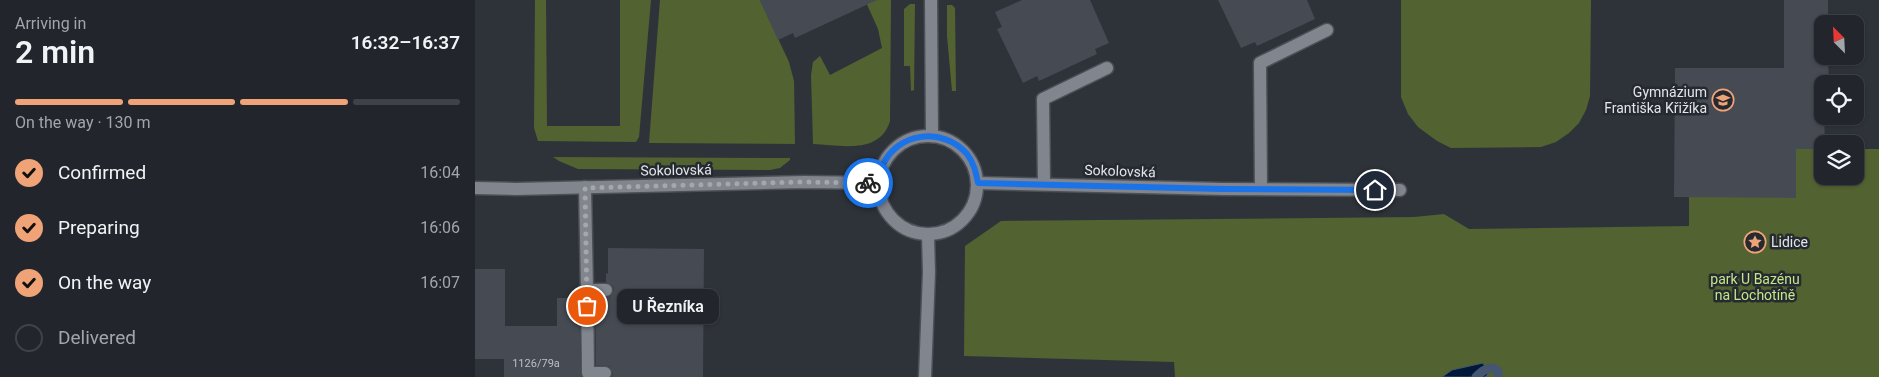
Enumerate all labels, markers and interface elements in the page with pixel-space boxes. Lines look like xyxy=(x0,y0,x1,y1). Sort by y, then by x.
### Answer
text: Arriving in xyxy=(15,14,86,33)
north arrow xyxy=(1814,15,1864,65)
map controls xyxy=(1814,15,1864,185)
text: 16:32–16:37 xyxy=(351,31,460,54)
text: 2 min xyxy=(15,33,95,71)
button: locate xyxy=(1814,75,1864,125)
place label: Gymnázium Františka Křižíka xyxy=(1604,84,1707,116)
school or university icon: Gymnázium Františka Křižíka xyxy=(1711,88,1735,112)
text: On the way · 130 m xyxy=(15,113,151,132)
button: layers xyxy=(1814,135,1864,185)
courier xyxy=(843,158,893,208)
icon: check xyxy=(15,159,43,187)
text: Confirmed xyxy=(58,161,146,184)
street label: Sokolovská xyxy=(640,161,712,179)
street label: Sokolovská xyxy=(1084,162,1156,180)
text: 16:04 xyxy=(420,163,460,182)
icon: bike xyxy=(854,169,882,197)
pin xyxy=(1354,169,1396,211)
icon: home xyxy=(1361,176,1389,204)
icon: check xyxy=(15,214,43,242)
text: Preparing xyxy=(58,216,140,239)
text: 16:06 xyxy=(420,218,460,237)
place icon: Lidice xyxy=(1743,230,1767,254)
place label: Lidice xyxy=(1771,234,1808,250)
icon: check xyxy=(15,269,43,297)
text: On the way xyxy=(58,271,151,294)
park label: park U Bazénu na Lochotíně xyxy=(1710,271,1800,303)
text: 16:07 xyxy=(420,273,460,292)
pin xyxy=(566,285,608,327)
callout: U Řezníka xyxy=(617,288,719,324)
icon: bag xyxy=(573,292,601,320)
text: U Řezníka xyxy=(632,297,704,316)
text: Delivered xyxy=(58,326,136,349)
house number: 1126/79a xyxy=(512,357,560,370)

